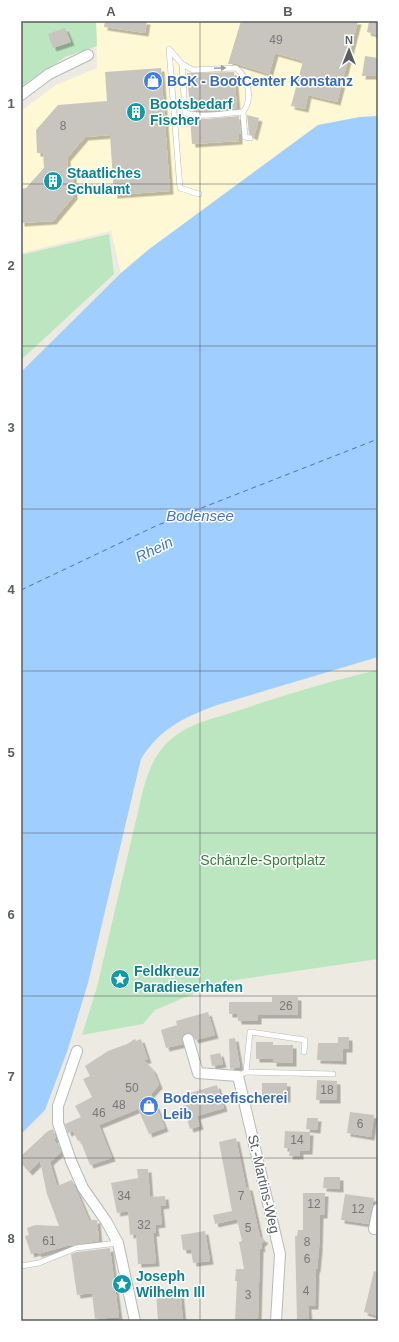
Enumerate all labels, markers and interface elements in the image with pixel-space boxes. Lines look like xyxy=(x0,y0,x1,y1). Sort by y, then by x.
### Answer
text: A xyxy=(106,4,116,19)
text: B xyxy=(283,4,293,19)
north arrow xyxy=(329,30,369,70)
house number: 49 xyxy=(269,33,283,47)
text: N xyxy=(345,34,353,46)
one-way arrow xyxy=(214,64,226,71)
shop icon: BCK - BootCenter Konstanz xyxy=(142,70,164,92)
place label: BCK - BootCenter Konstanz xyxy=(167,73,353,89)
text: 1 xyxy=(7,96,15,111)
place label: Bootsbedarf Fischer xyxy=(150,96,233,128)
building icon: Bootsbedarf Fischer xyxy=(125,101,147,123)
house number: 8 xyxy=(60,119,67,133)
place label: Staatliches Schulamt xyxy=(67,165,141,197)
building icon: Staatliches Schulamt xyxy=(42,170,64,192)
text: 2 xyxy=(7,258,15,273)
text: 3 xyxy=(7,420,15,435)
water label: Bodensee xyxy=(166,507,234,524)
water label: Rhein xyxy=(133,533,175,565)
text: 4 xyxy=(7,582,15,597)
text: 5 xyxy=(7,745,15,760)
park label: Schänzle-Sportplatz xyxy=(200,852,326,868)
text: 6 xyxy=(7,907,15,922)
place label: Feldkreuz Paradieserhafen xyxy=(134,963,243,995)
place icon: Feldkreuz Paradieserhafen xyxy=(109,968,131,990)
house number: 26 xyxy=(279,999,293,1013)
text: 7 xyxy=(7,1069,15,1084)
house number: 50 xyxy=(125,1081,139,1095)
house number: 18 xyxy=(320,1083,334,1097)
place label: Bodenseefischerei Leib xyxy=(163,1090,288,1122)
shop icon: Bodenseefischerei Leib xyxy=(138,1095,160,1117)
house number: 48 xyxy=(112,1098,126,1112)
house number: 46 xyxy=(92,1106,106,1120)
house number: 6 xyxy=(357,1117,364,1131)
street label: St.-Martins-Weg xyxy=(245,1133,283,1235)
house number: 14 xyxy=(290,1133,304,1147)
house number: 34 xyxy=(117,1189,131,1203)
house number: 7 xyxy=(238,1189,245,1203)
house number: 12 xyxy=(307,1197,321,1211)
house number: 12 xyxy=(351,1202,365,1216)
house number: 32 xyxy=(137,1218,151,1232)
house number: 5 xyxy=(245,1221,252,1235)
text: 8 xyxy=(7,1231,15,1246)
house number: 61 xyxy=(42,1234,56,1248)
house number: 8 xyxy=(304,1235,311,1249)
house number: 6 xyxy=(304,1252,311,1266)
place label: Joseph Wilhelm Ill xyxy=(136,1268,205,1300)
place icon: Joseph Wilhelm Ill xyxy=(111,1273,133,1295)
house number: 4 xyxy=(303,1284,310,1298)
house number: 3 xyxy=(245,1288,252,1302)

